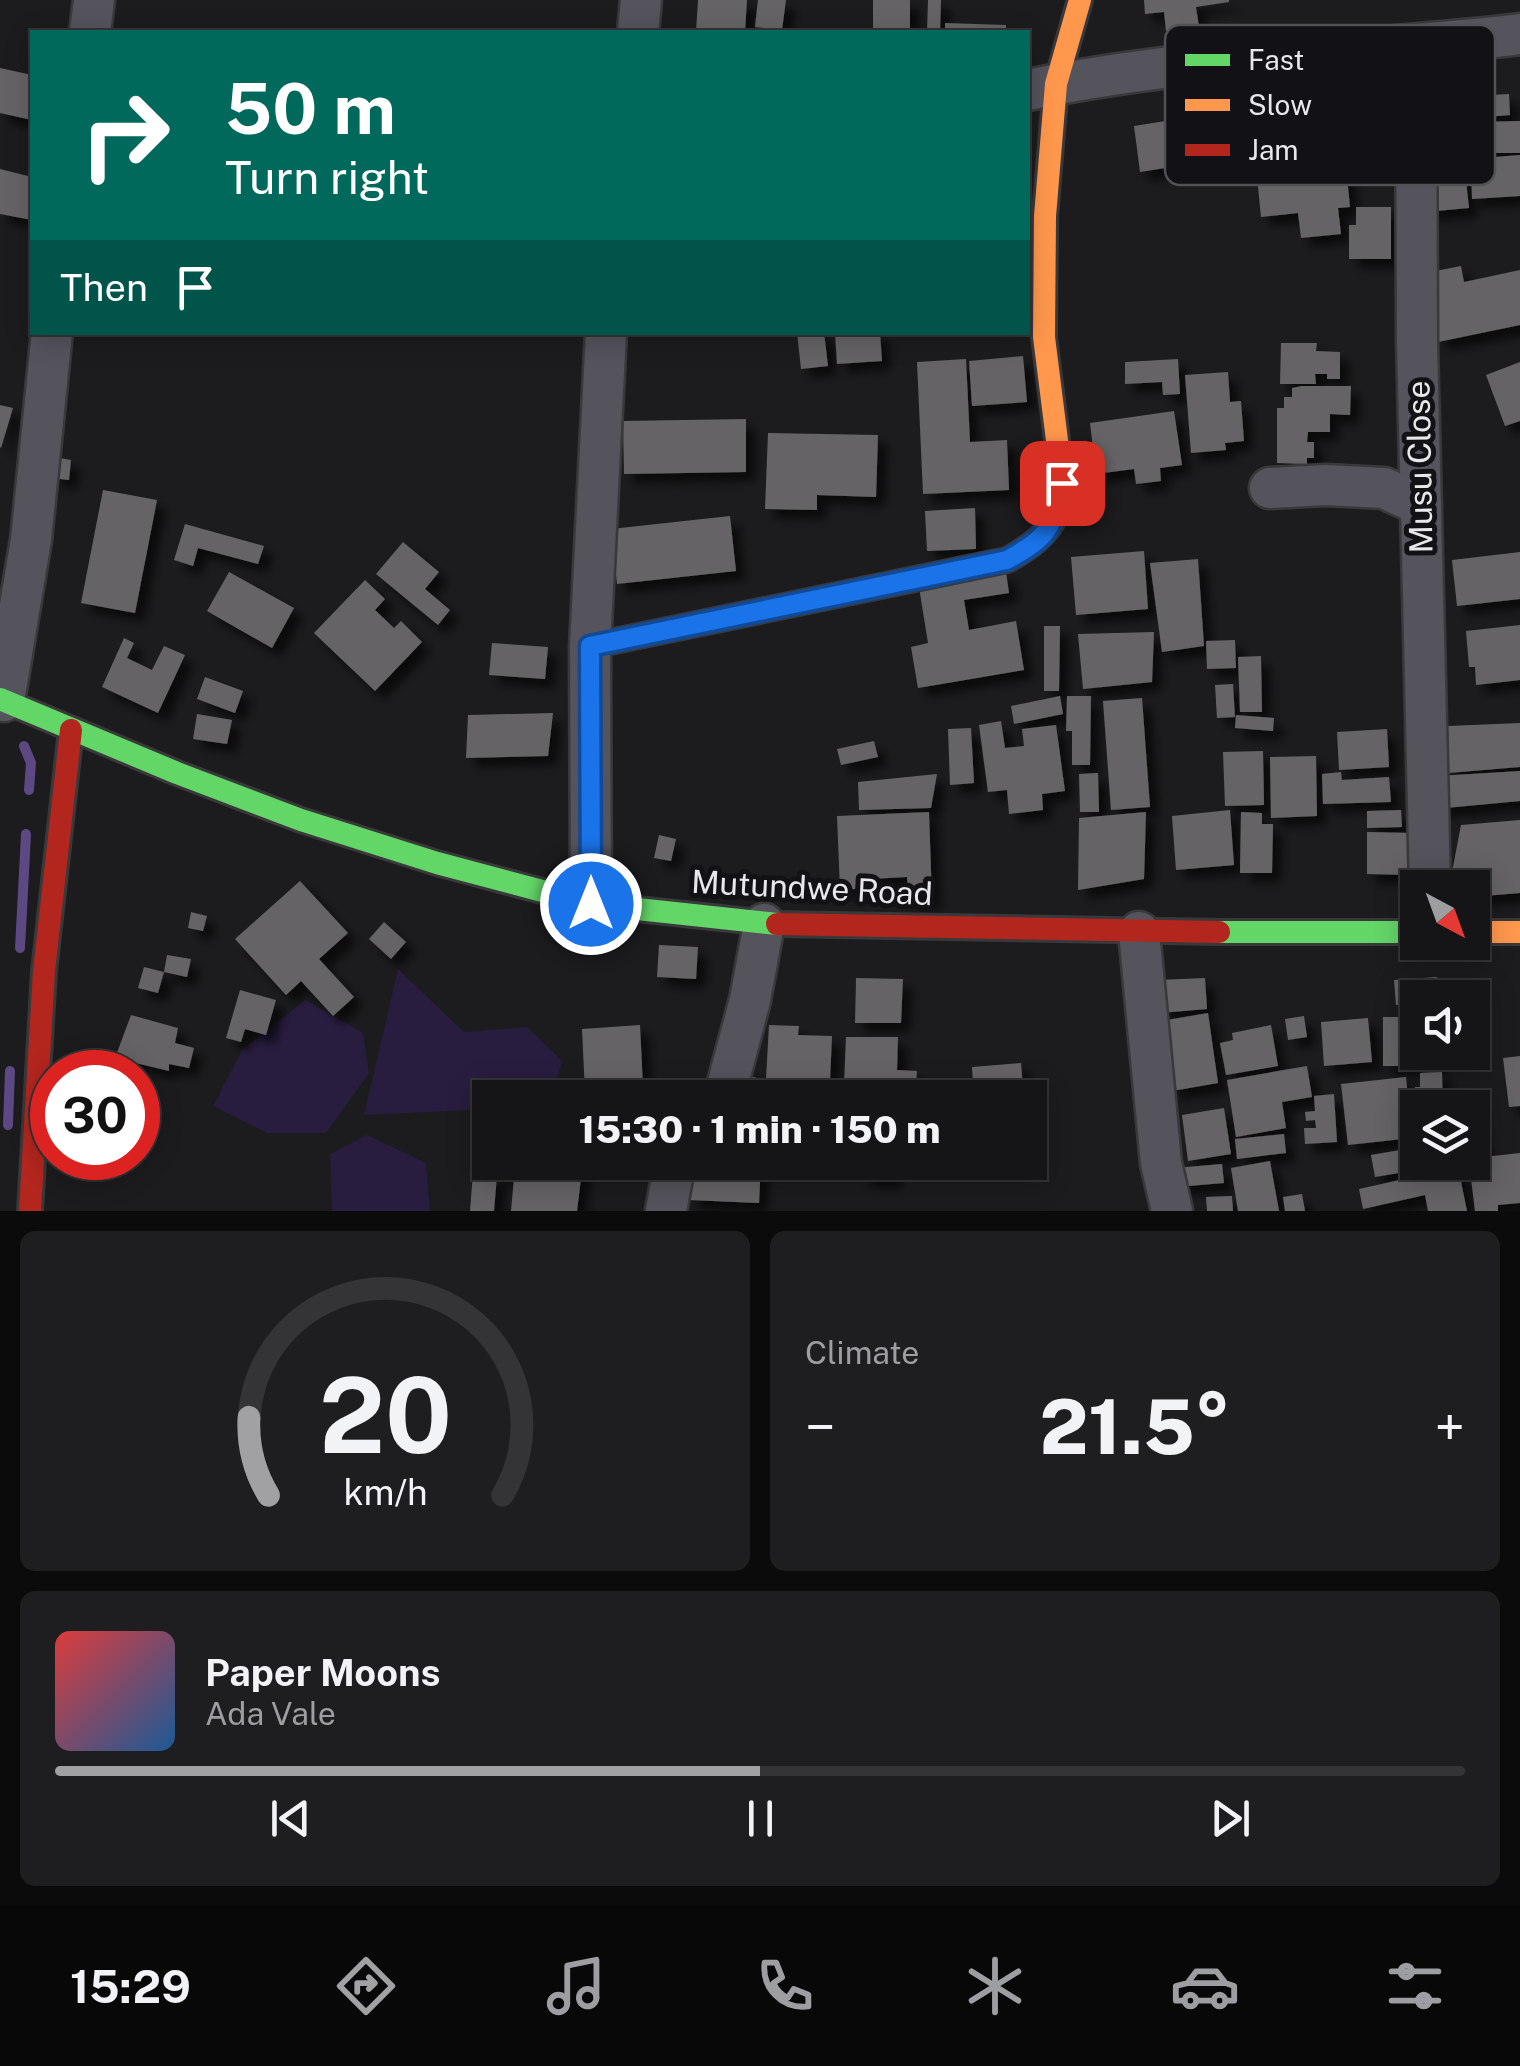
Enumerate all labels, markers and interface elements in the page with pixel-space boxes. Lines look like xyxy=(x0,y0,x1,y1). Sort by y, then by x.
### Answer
legend xyxy=(1165,25,1495,185)
text: Fast xyxy=(1248,43,1304,76)
text: 50 m xyxy=(225,67,396,150)
icon: right xyxy=(60,70,190,200)
text: Slow xyxy=(1248,88,1312,121)
text: Jam xyxy=(1248,133,1299,166)
text: Turn right xyxy=(225,151,429,204)
icon: arrive xyxy=(168,260,223,315)
text: Then xyxy=(60,265,148,310)
street label: Musu Close xyxy=(1399,380,1440,554)
pin xyxy=(1020,441,1105,526)
icon: arrive xyxy=(1035,456,1090,511)
position arrow xyxy=(539,852,643,956)
street label: Mutundwe Road xyxy=(690,863,934,912)
north arrow xyxy=(1400,870,1490,960)
map controls xyxy=(1400,870,1490,1180)
button: sound xyxy=(1400,980,1490,1070)
speed limit sign: 30 xyxy=(30,1050,160,1180)
button: layers xyxy=(1400,1090,1490,1180)
text: 15:30 · 1 min · 150 m xyxy=(578,1107,941,1152)
text: Climate xyxy=(805,1334,919,1371)
text: 20 xyxy=(318,1354,452,1476)
text: 21.5° xyxy=(1039,1383,1231,1471)
text: − xyxy=(805,1395,836,1459)
text: + xyxy=(1435,1395,1465,1459)
text: km/h xyxy=(343,1471,427,1513)
text: Paper Moons xyxy=(205,1650,440,1695)
text: Ada Vale xyxy=(205,1695,336,1732)
icon: previous xyxy=(263,1791,318,1846)
icon: pause xyxy=(733,1791,788,1846)
icon: next xyxy=(1203,1791,1258,1846)
icon: directions xyxy=(331,1951,401,2021)
icon: music xyxy=(541,1951,611,2021)
icon: phone xyxy=(750,1951,820,2021)
icon: climate xyxy=(960,1951,1030,2021)
icon: car xyxy=(1170,1951,1240,2021)
icon: filters xyxy=(1380,1951,1450,2021)
text: 15:29 xyxy=(70,1960,191,2013)

